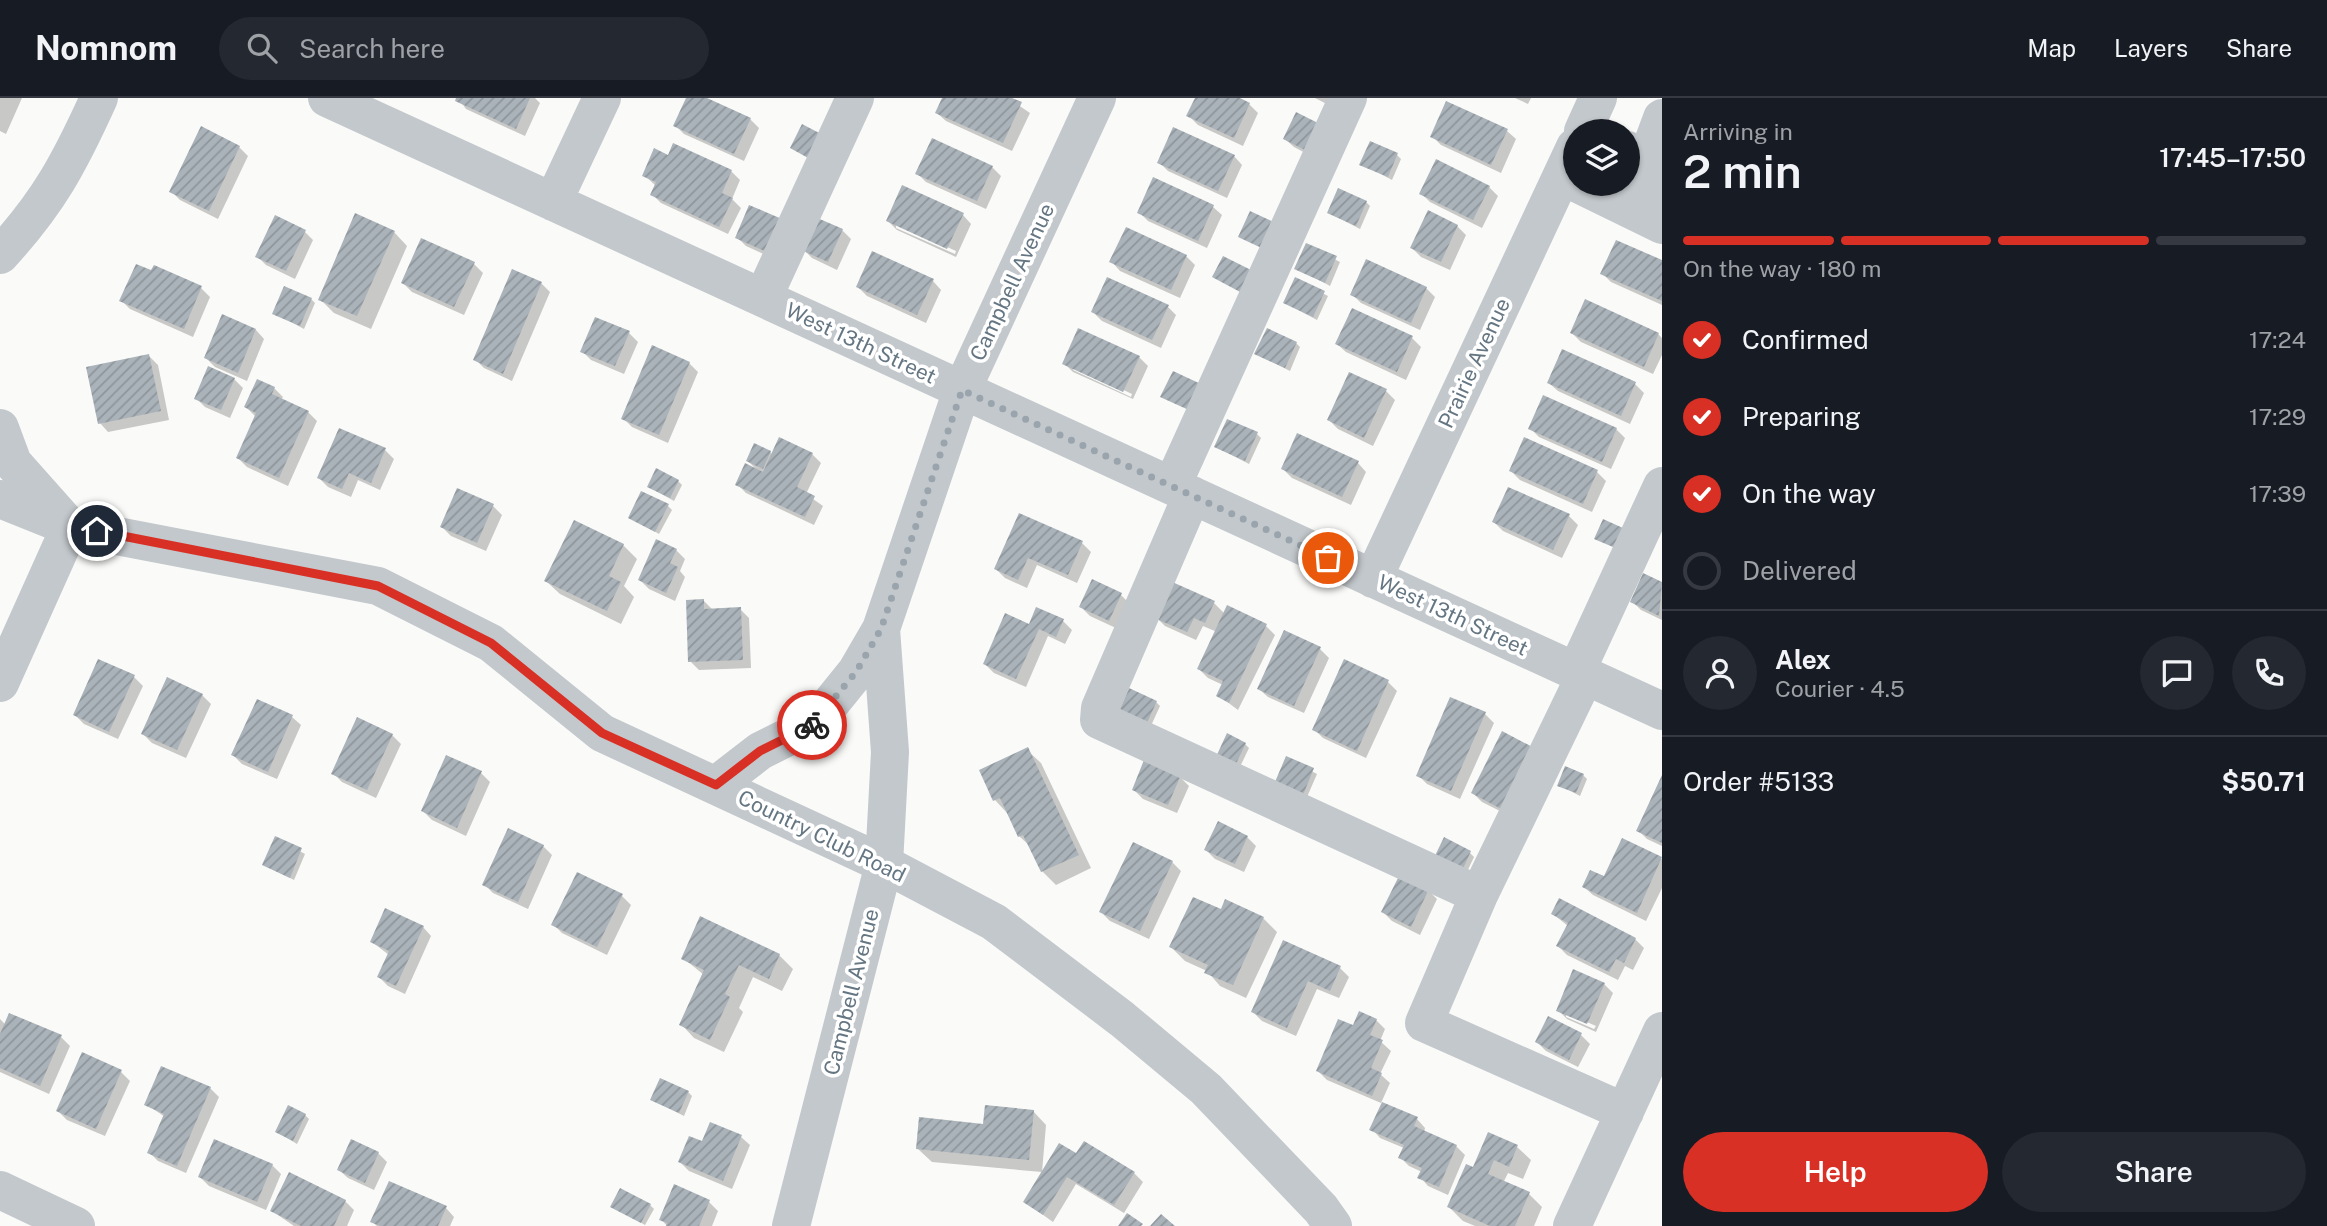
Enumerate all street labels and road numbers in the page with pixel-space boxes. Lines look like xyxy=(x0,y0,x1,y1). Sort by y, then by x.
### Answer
street label: Campbell Avenue xyxy=(965,199,1059,365)
street label: Prairie Avenue xyxy=(1433,294,1515,432)
street label: West 13th Street xyxy=(782,297,940,389)
street label: West 13th Street xyxy=(1374,569,1532,661)
street label: Country Club Road xyxy=(734,785,910,887)
street label: Campbell Avenue xyxy=(818,906,884,1078)

